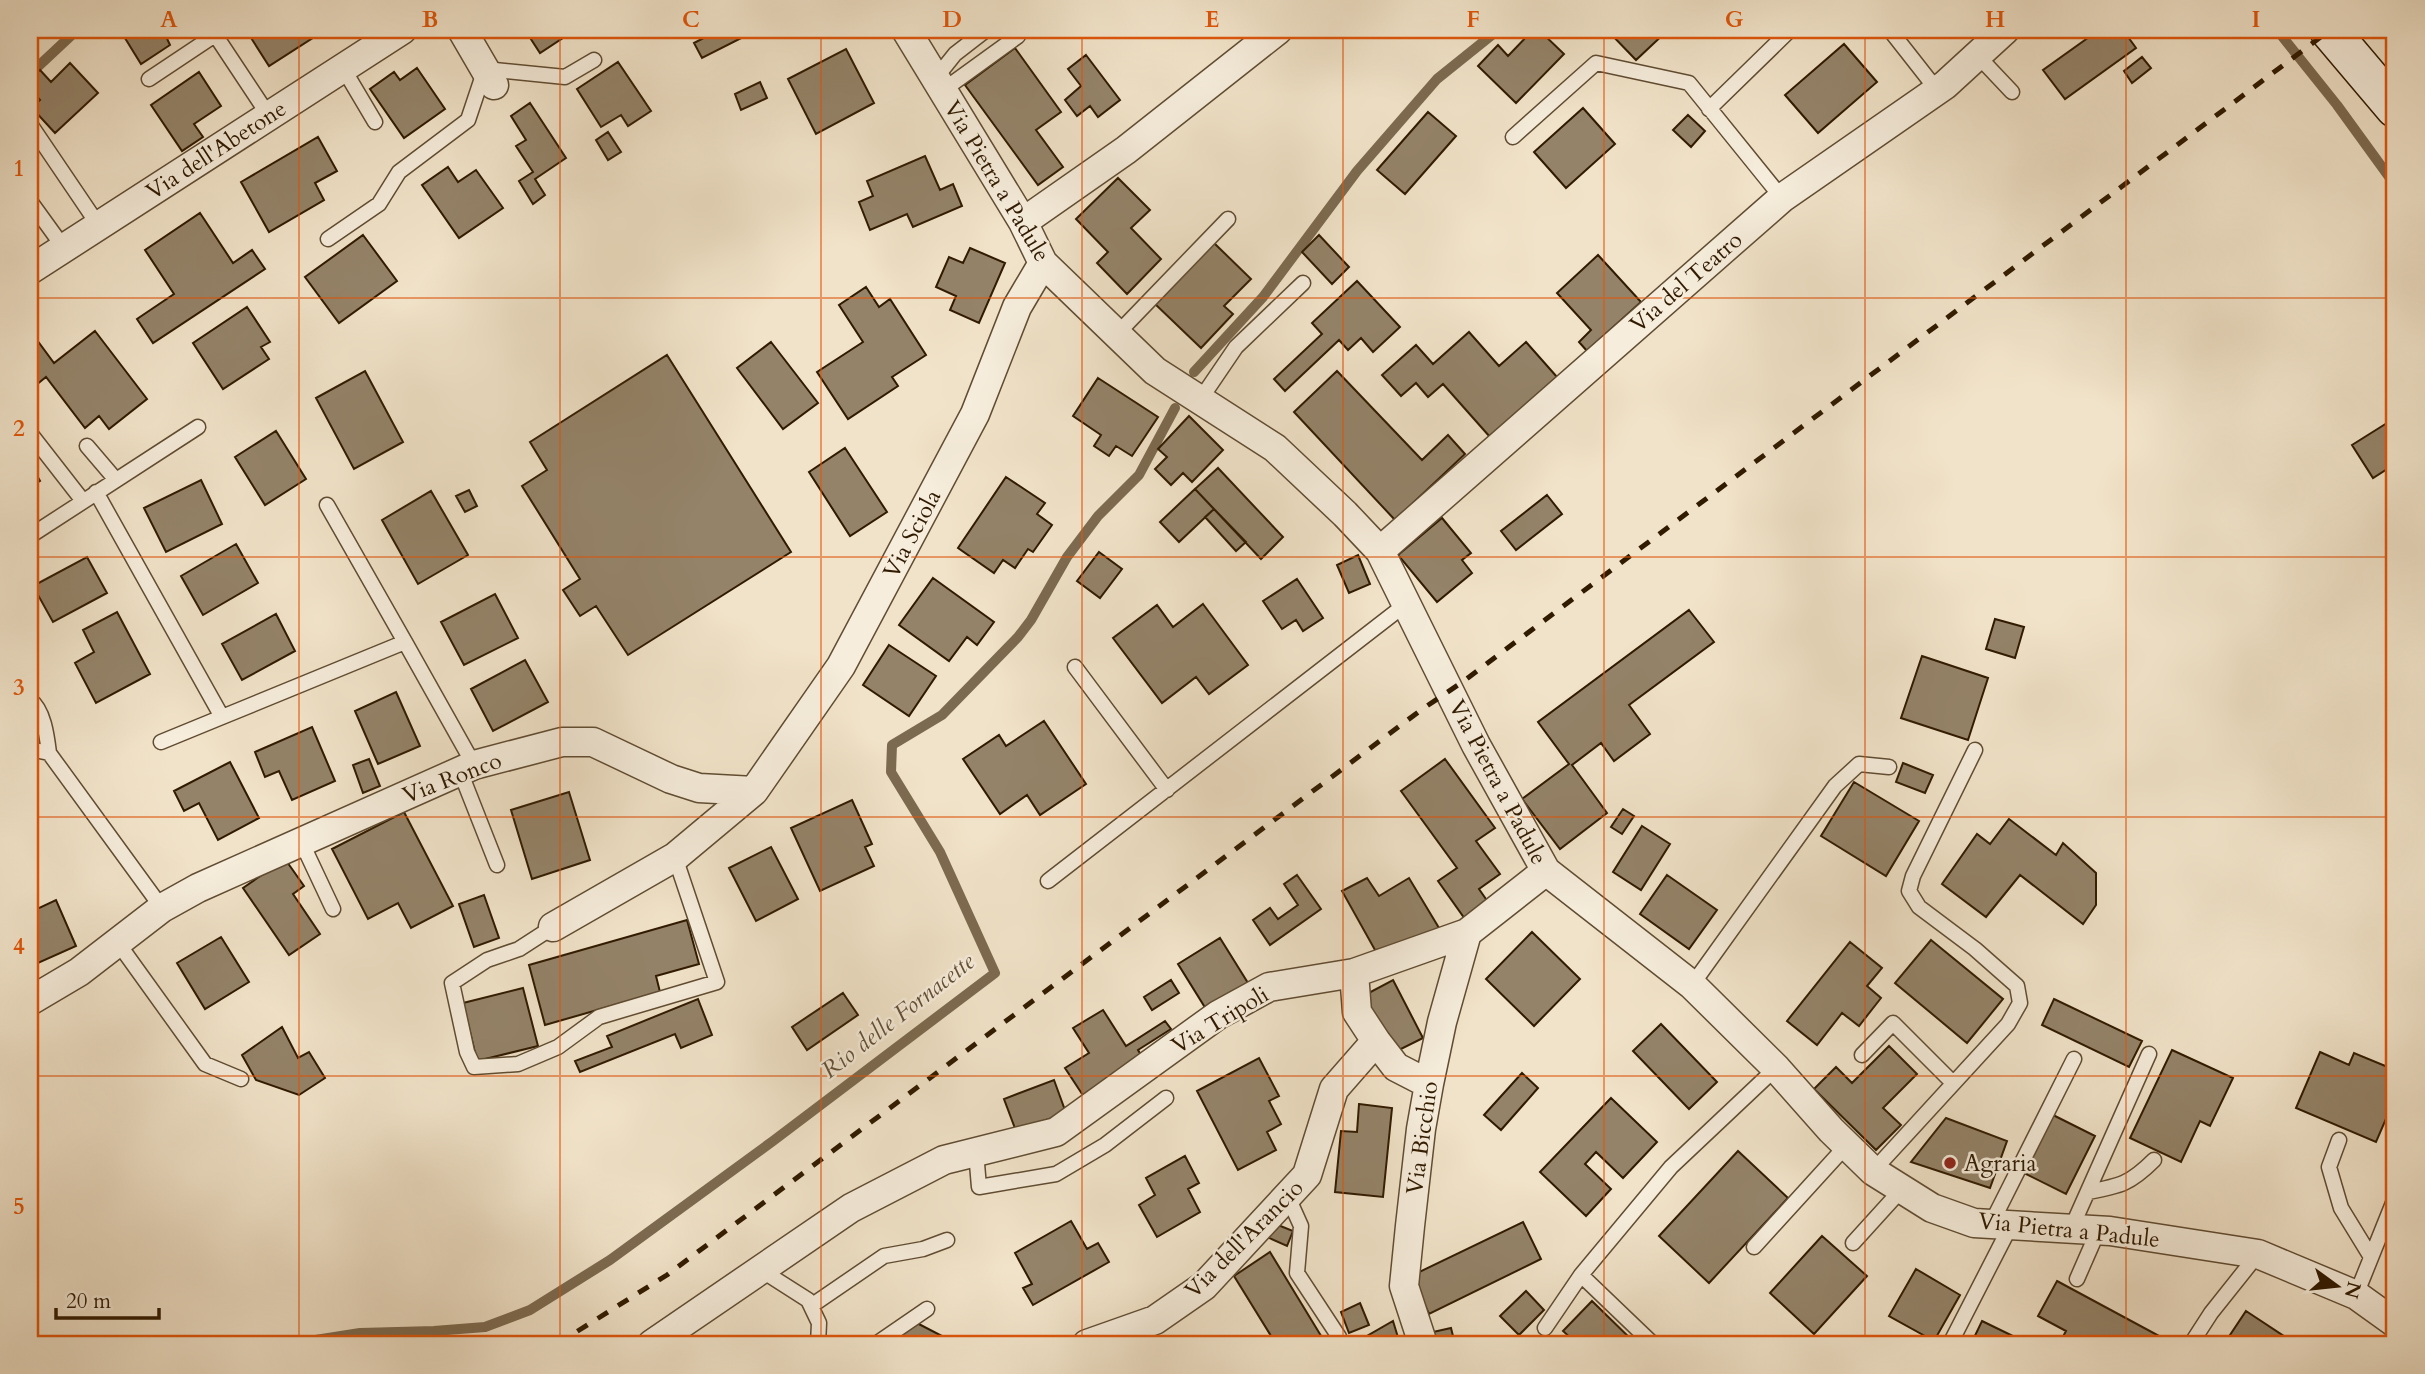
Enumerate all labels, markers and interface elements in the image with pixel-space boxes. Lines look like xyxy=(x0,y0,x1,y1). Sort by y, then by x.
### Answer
text: A xyxy=(160,4,178,35)
text: B xyxy=(422,4,438,35)
text: C xyxy=(682,4,700,35)
text: D xyxy=(942,4,962,35)
text: E xyxy=(1205,4,1219,35)
text: F xyxy=(1466,4,1480,35)
text: G xyxy=(1725,4,1744,35)
text: H xyxy=(1985,4,2005,35)
text: I xyxy=(2252,4,2260,35)
street label: Via dell'Abetone xyxy=(140,93,292,207)
street label: Via Pietra a Padule xyxy=(937,95,1057,267)
text: 1 xyxy=(13,153,25,184)
street label: Via del Teatro xyxy=(1623,225,1749,339)
text: 2 xyxy=(13,413,25,444)
street label: Via Sciola xyxy=(876,484,948,584)
text: 3 xyxy=(13,672,25,703)
street label: Via Pietra a Padule xyxy=(1441,694,1555,870)
street label: Via Ronco xyxy=(398,745,506,811)
text: 4 xyxy=(13,931,25,962)
water label: Rio delle Fornacette xyxy=(814,945,982,1086)
street label: Via Tripoli xyxy=(1166,979,1274,1061)
street label: Via Bicchio xyxy=(1399,1079,1445,1197)
place label: Agraria xyxy=(1964,1148,2036,1179)
marker: Agraria xyxy=(1942,1155,1958,1171)
street label: Via dell'Arancio xyxy=(1178,1173,1310,1305)
text: 5 xyxy=(13,1191,25,1222)
street label: Via Pietra a Padule xyxy=(1977,1205,2161,1255)
north arrow xyxy=(2302,1252,2372,1322)
scale bar xyxy=(56,1276,159,1320)
text: N xyxy=(2338,1279,2367,1302)
text: 20 m xyxy=(66,1287,111,1316)

